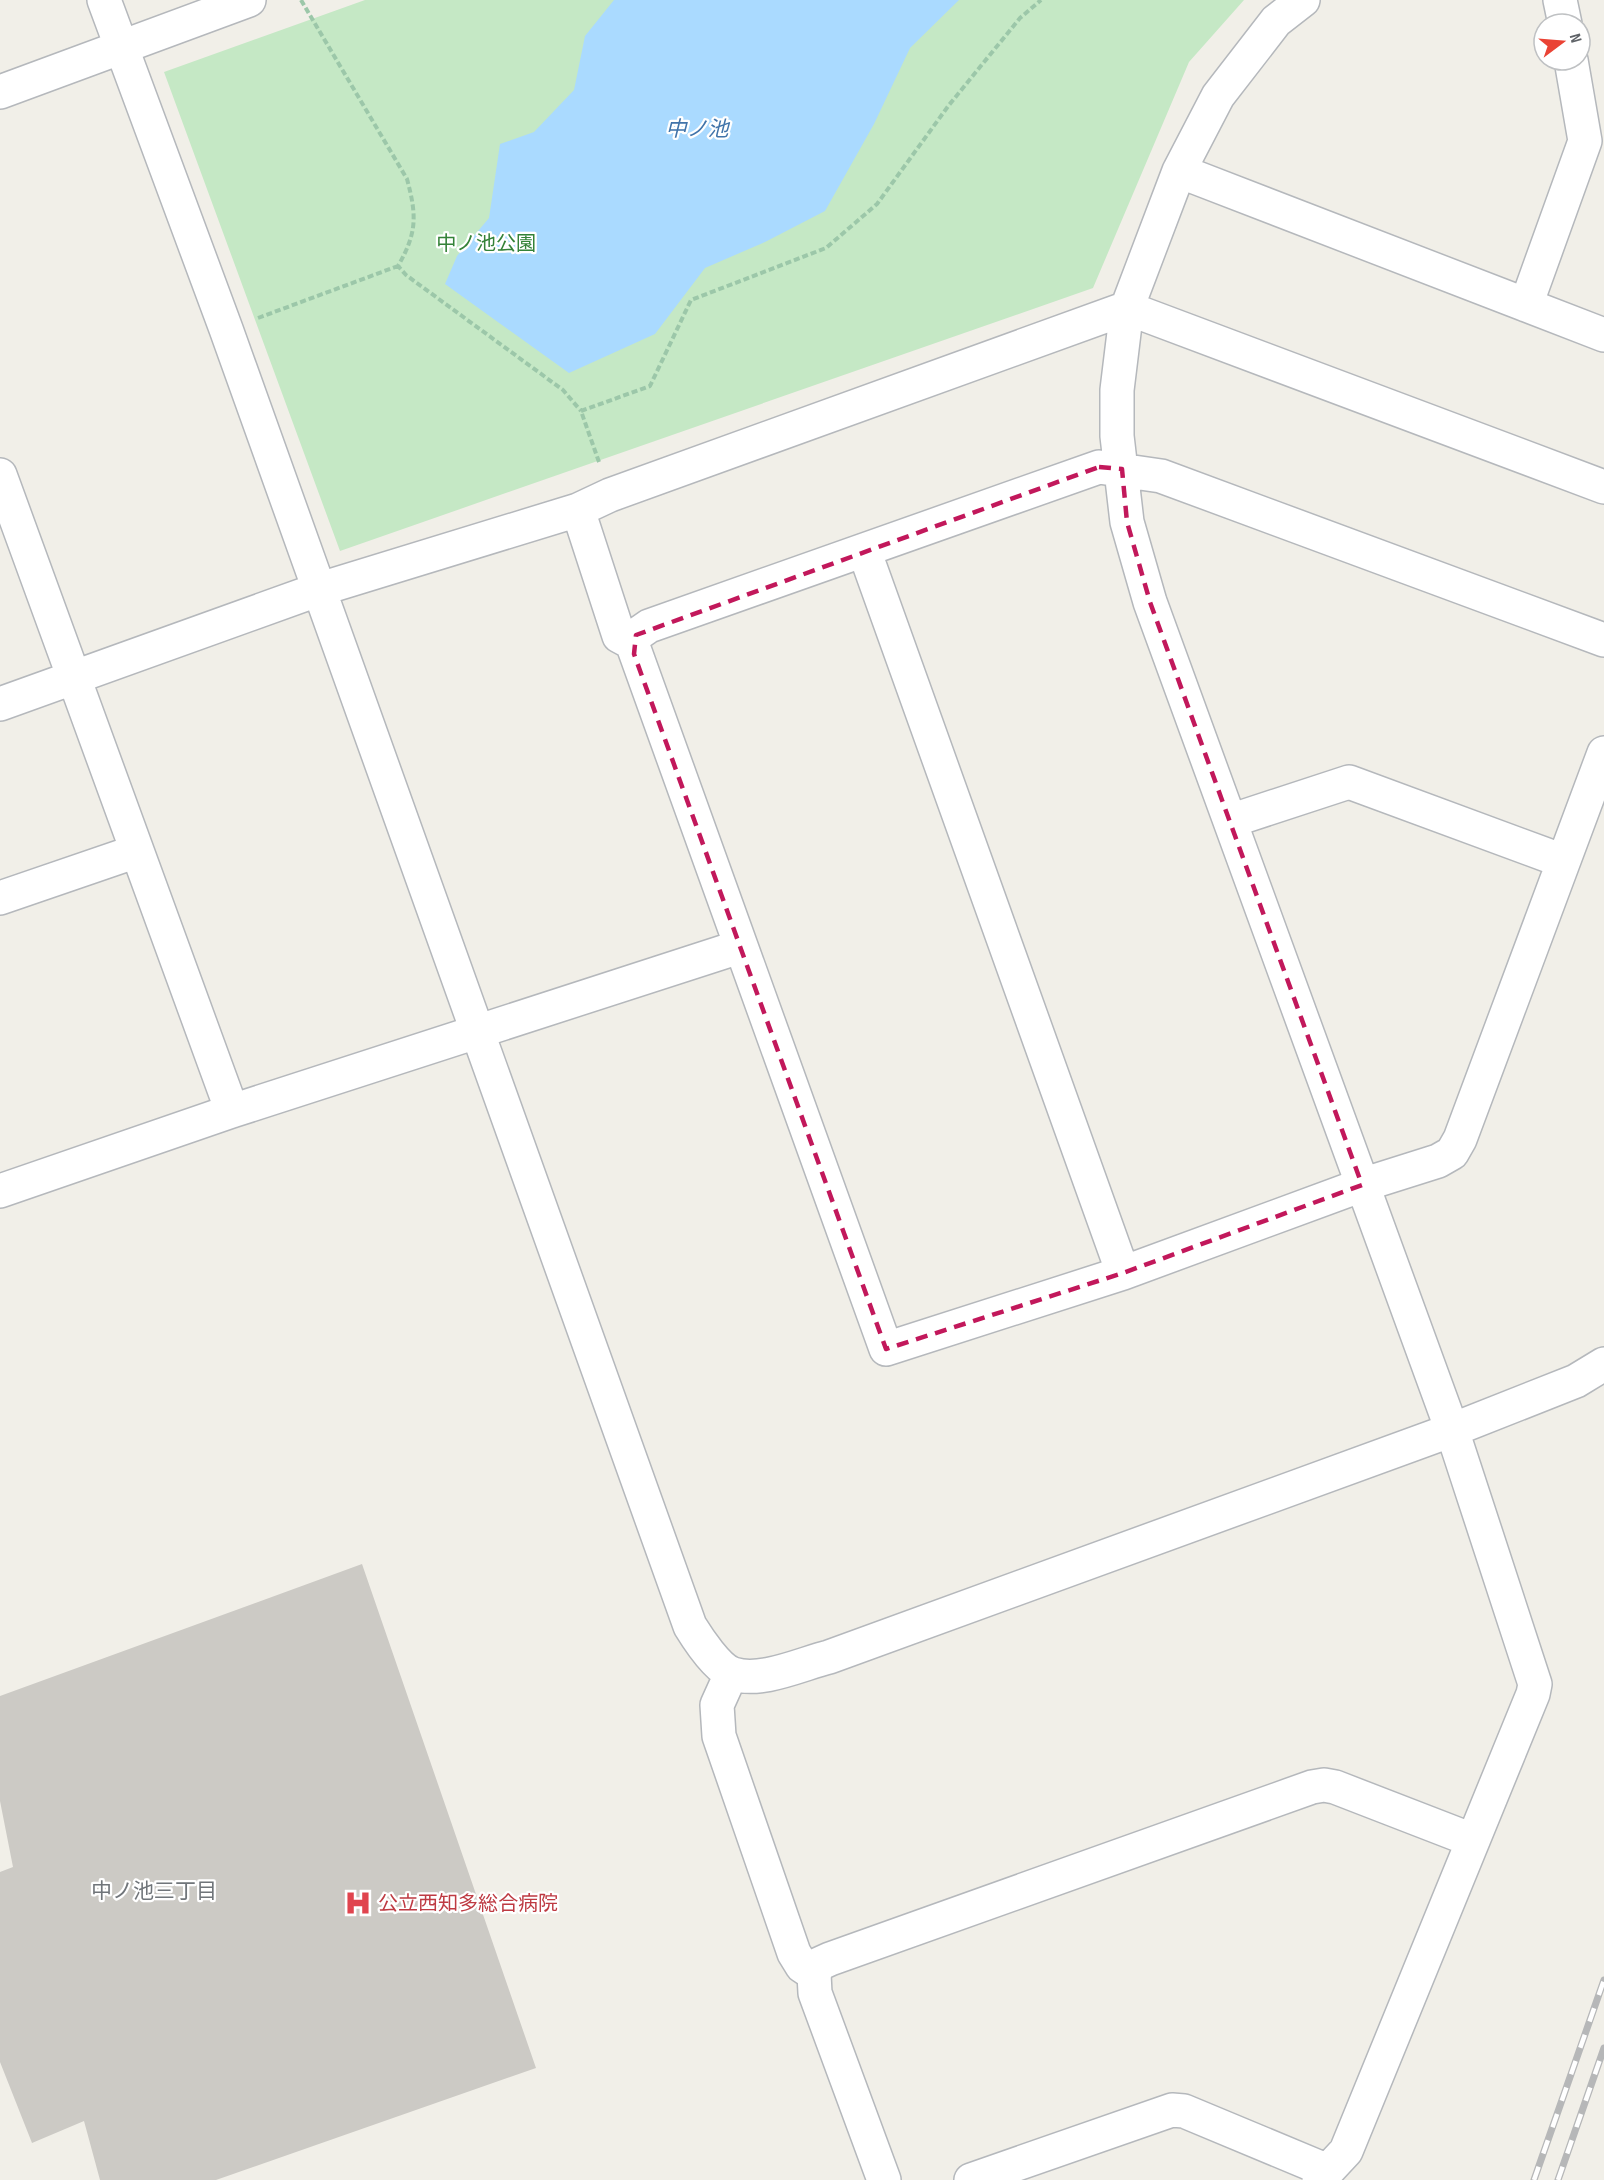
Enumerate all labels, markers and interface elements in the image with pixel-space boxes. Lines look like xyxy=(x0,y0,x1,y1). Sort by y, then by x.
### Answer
north arrow xyxy=(1532,12,1592,72)
text: N xyxy=(1565,32,1585,45)
water label: 中ノ池 xyxy=(666,117,730,142)
park label: 中ノ池公園 xyxy=(436,232,536,256)
district label: 中ノ池三丁目 xyxy=(91,1879,217,1904)
hospital icon: 公立西知多総合病院 xyxy=(343,1888,373,1918)
place label: 公立西知多総合病院 xyxy=(378,1892,558,1916)

